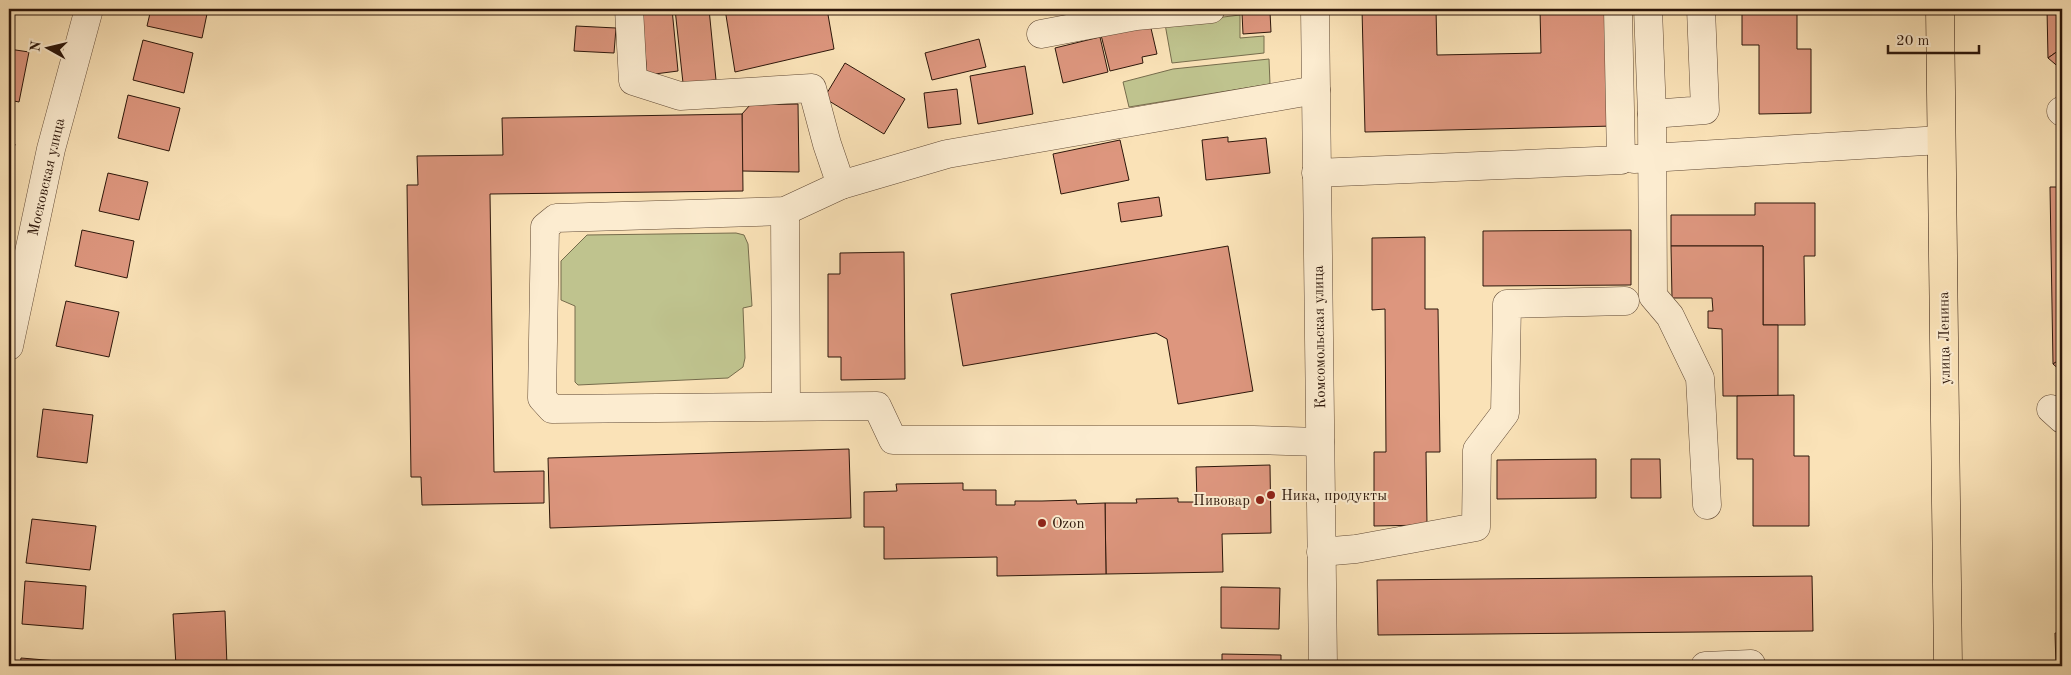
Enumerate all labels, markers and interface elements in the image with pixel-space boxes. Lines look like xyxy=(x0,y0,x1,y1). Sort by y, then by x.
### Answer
north arrow xyxy=(22,22,72,72)
scale bar xyxy=(1888,22,1980,54)
text: 20 m xyxy=(1896,34,1930,49)
text: N xyxy=(28,40,44,53)
street label: Московская улица xyxy=(27,116,68,238)
street label: Комсомольская улица xyxy=(1312,265,1329,409)
street label: улица Ленина xyxy=(1937,291,1954,385)
marker: Ника, продукты xyxy=(1265,489,1277,501)
place label: Ника, продукты xyxy=(1281,489,1387,504)
place label: Пивовар xyxy=(1193,494,1250,509)
marker: Пивовар xyxy=(1254,494,1266,506)
marker: Ozon xyxy=(1036,517,1048,529)
place label: Ozon xyxy=(1052,517,1085,532)

